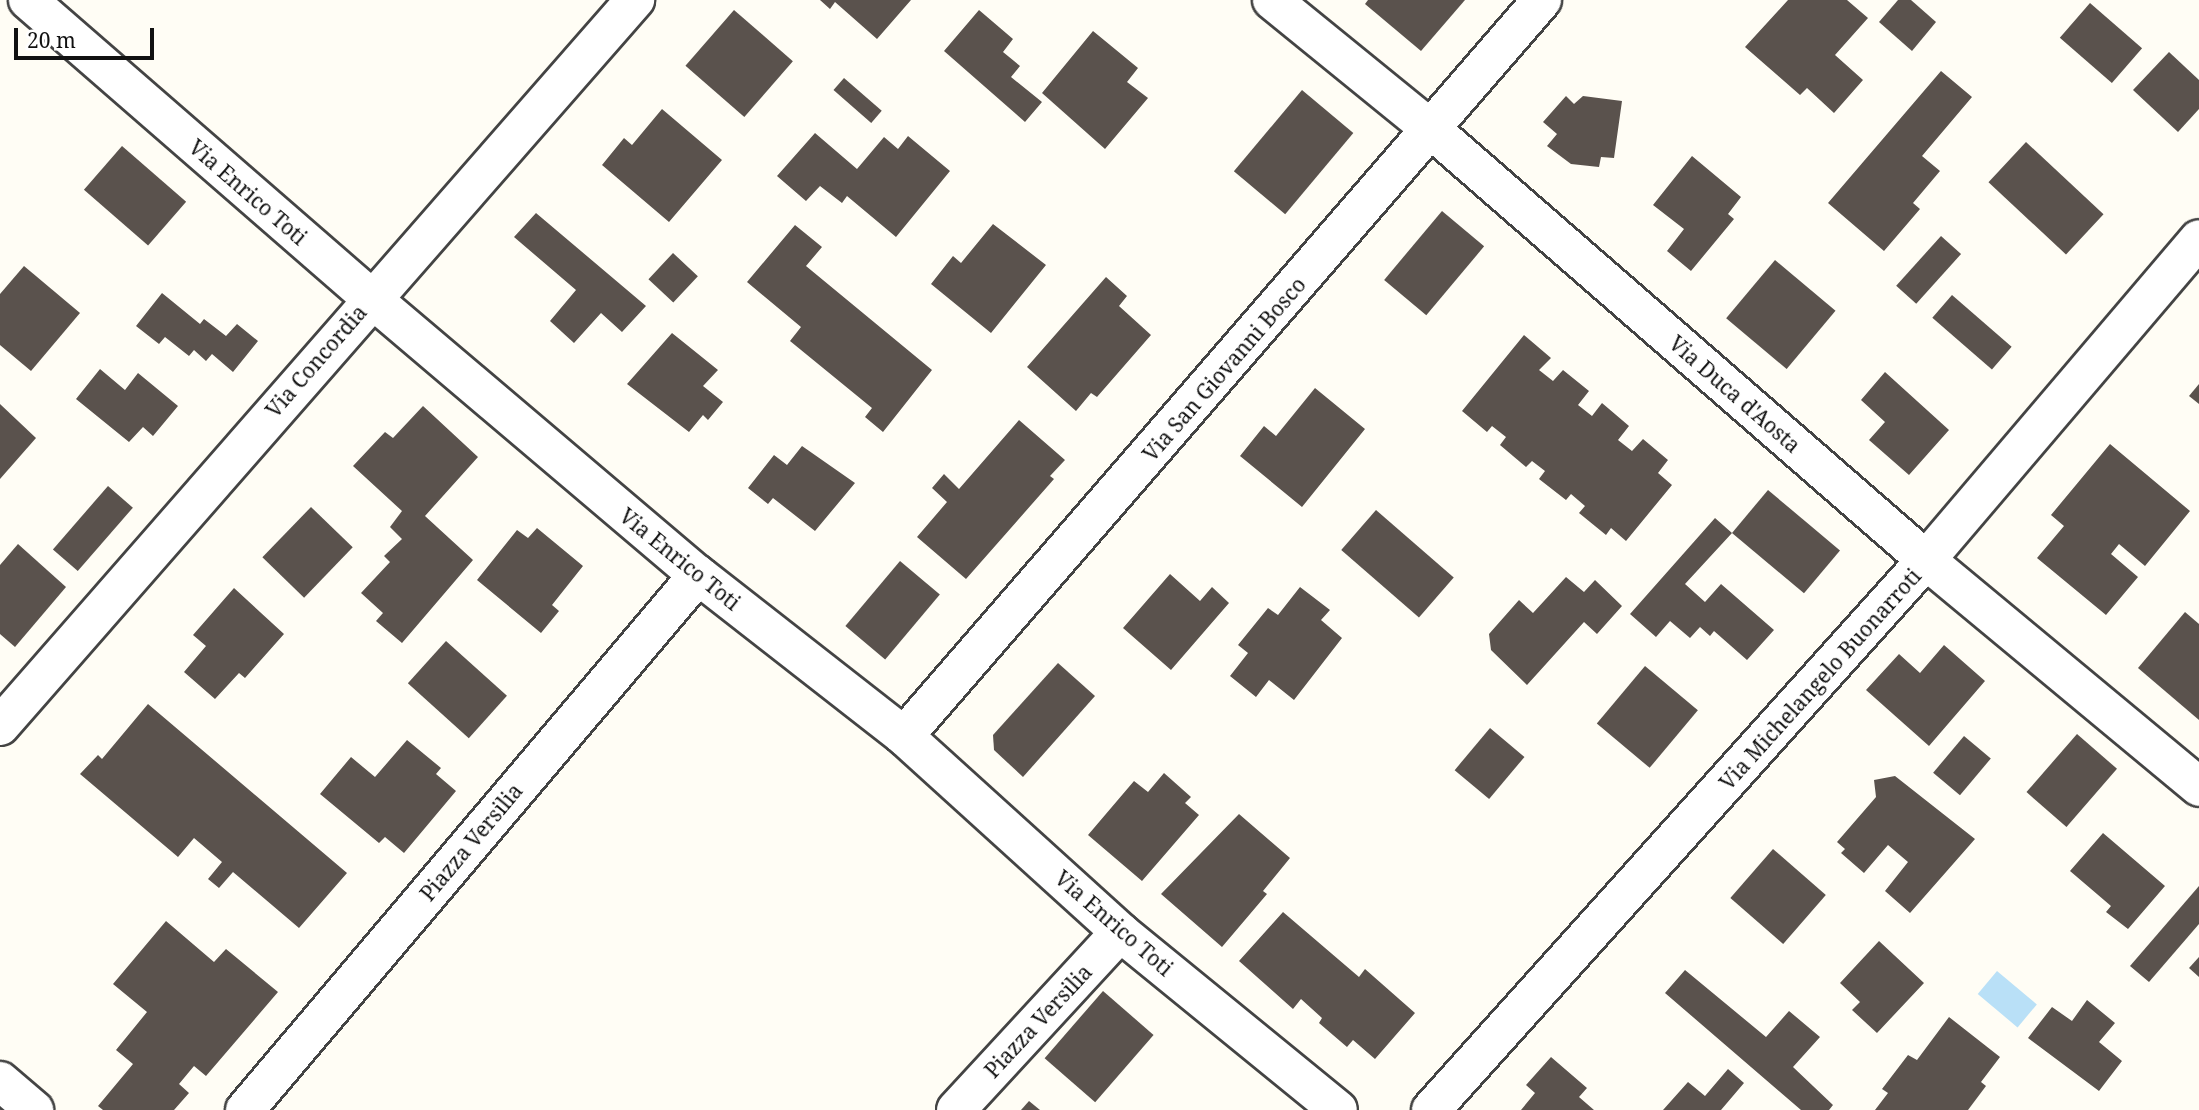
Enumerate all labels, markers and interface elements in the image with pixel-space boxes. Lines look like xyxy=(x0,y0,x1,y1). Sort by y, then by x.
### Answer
scale bar xyxy=(18,14,158,58)
text: 20 m xyxy=(27,26,76,54)
street label: Via Enrico Toti xyxy=(184,134,312,250)
street label: Via San Giovanni Bosco xyxy=(1137,272,1311,466)
street label: Via Concordia xyxy=(260,300,372,422)
street label: Via Duca d'Aosta xyxy=(1664,330,1806,458)
street label: Via Enrico Toti xyxy=(615,503,745,615)
street label: Via Michelangelo Buonarroti xyxy=(1714,563,1926,795)
street label: Piazza Versilia xyxy=(415,778,527,906)
street label: Via Enrico Toti xyxy=(1050,865,1178,981)
street label: Piazza Versilia xyxy=(979,959,1097,1083)

